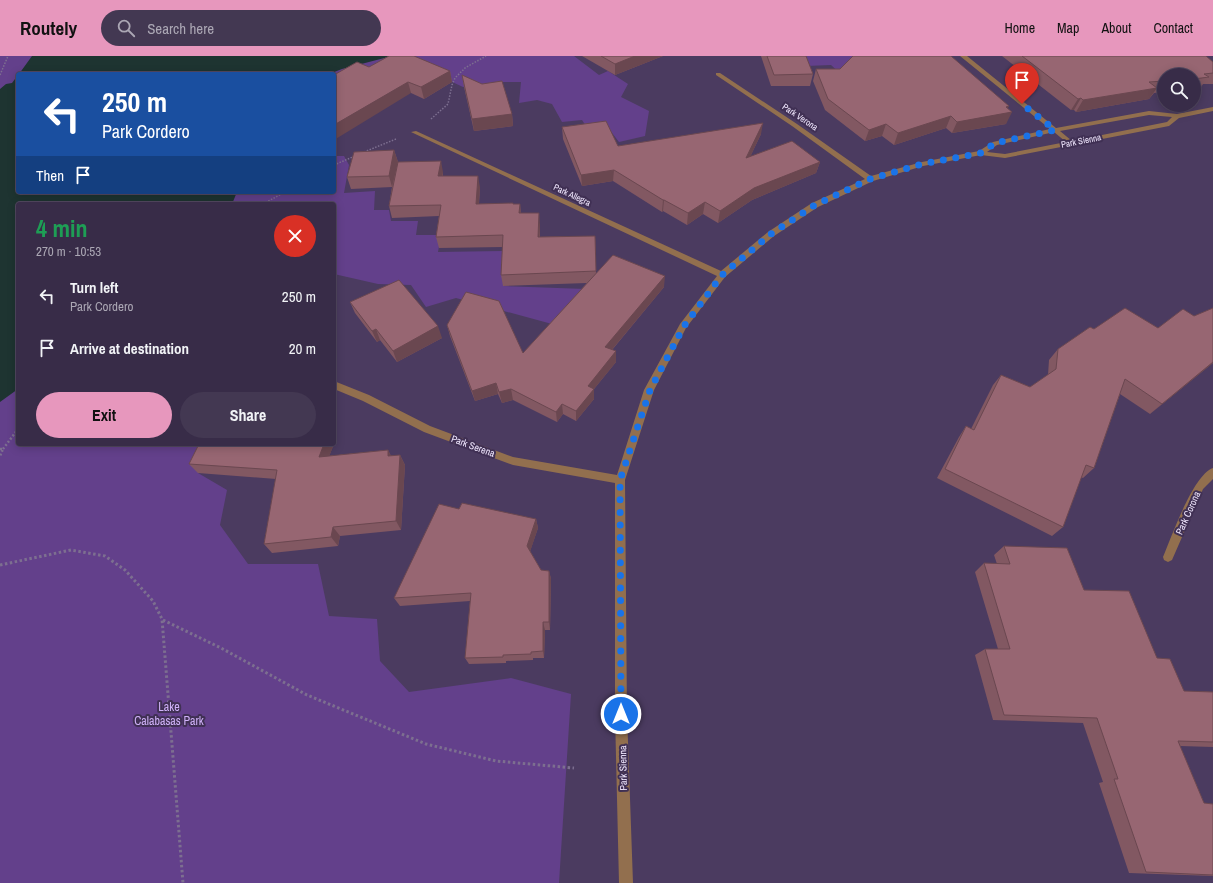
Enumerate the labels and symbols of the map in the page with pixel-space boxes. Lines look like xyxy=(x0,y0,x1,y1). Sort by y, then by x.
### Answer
pin xyxy=(1005,63,1039,104)
street label: Park Verona xyxy=(780,101,820,133)
street label: Park Sienna xyxy=(1060,131,1102,151)
street label: Park Allegra xyxy=(551,181,593,209)
street label: Park Serena xyxy=(449,432,497,460)
street label: Park Corona xyxy=(1173,489,1203,537)
position arrow xyxy=(600,693,642,735)
park label: Lake Calabasas Park xyxy=(134,699,204,729)
street label: Park Sienna xyxy=(616,745,630,791)

